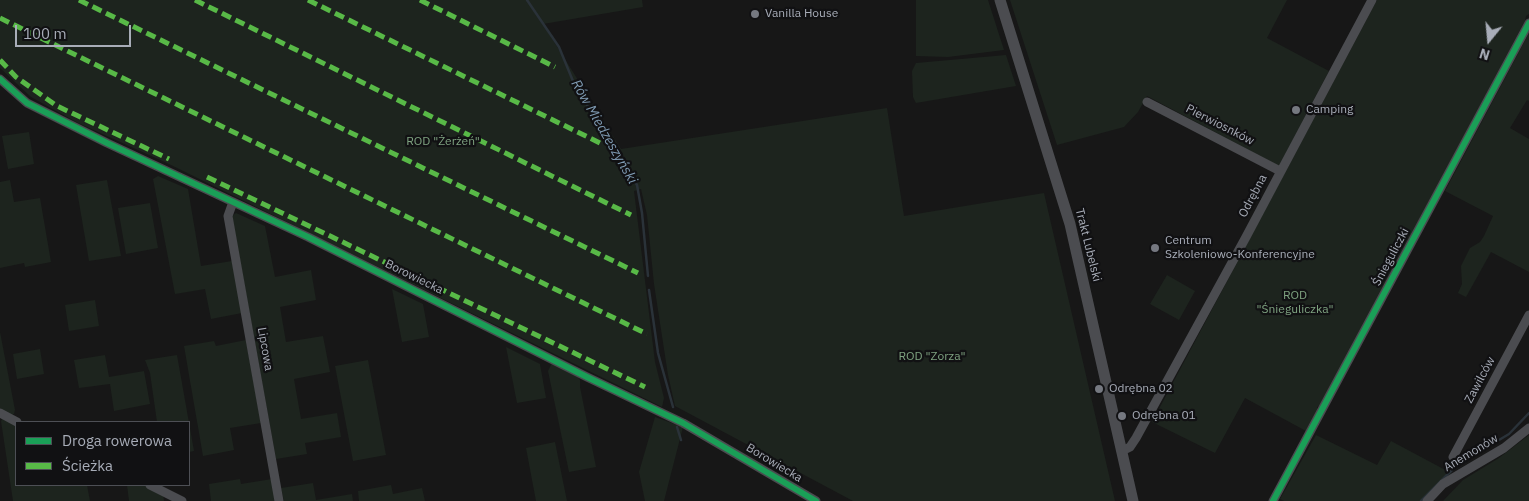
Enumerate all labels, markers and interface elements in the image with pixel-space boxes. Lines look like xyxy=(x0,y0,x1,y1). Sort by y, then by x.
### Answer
place label: Vanilla House xyxy=(765,7,838,21)
marker: Vanilla House xyxy=(749,8,761,20)
scale bar xyxy=(18,15,134,47)
north arrow xyxy=(1464,15,1514,65)
text: 100 m xyxy=(23,24,67,43)
text: N xyxy=(1477,44,1492,64)
water label: Rów Miedzeszyński xyxy=(567,77,641,187)
street label: Pierwiosnków xyxy=(1183,102,1257,148)
place label: Camping xyxy=(1306,103,1353,117)
marker: Camping xyxy=(1290,104,1302,116)
park label: ROD "Żerżeń" xyxy=(406,135,480,149)
street label: Odrębna xyxy=(1236,172,1270,220)
street label: Trakt Lubelski xyxy=(1072,207,1104,283)
street label: Śnieguliczki xyxy=(1370,226,1412,288)
place label: Centrum Szkoleniowo-Konferencyjne xyxy=(1165,234,1315,262)
marker: Centrum Szkoleniowo-Konferencyjne xyxy=(1149,242,1161,254)
street label: Borowiecka xyxy=(382,257,446,297)
park label: ROD "Śnieguliczka" xyxy=(1257,289,1333,317)
street label: Lipcowa xyxy=(254,326,276,372)
park label: ROD "Zorza" xyxy=(899,350,965,364)
street label: Zawilców xyxy=(1462,354,1498,406)
place label: Odrębna 02 xyxy=(1109,382,1173,396)
marker: Odrębna 02 xyxy=(1093,383,1105,395)
place label: Odrębna 01 xyxy=(1132,409,1196,423)
marker: Odrębna 01 xyxy=(1116,410,1128,422)
legend xyxy=(15,421,190,486)
text: Droga rowerowa xyxy=(62,431,172,450)
street label: Anemonów xyxy=(1441,431,1501,475)
street label: Borowiecka xyxy=(743,441,805,485)
text: Ścieżka xyxy=(62,456,113,475)

